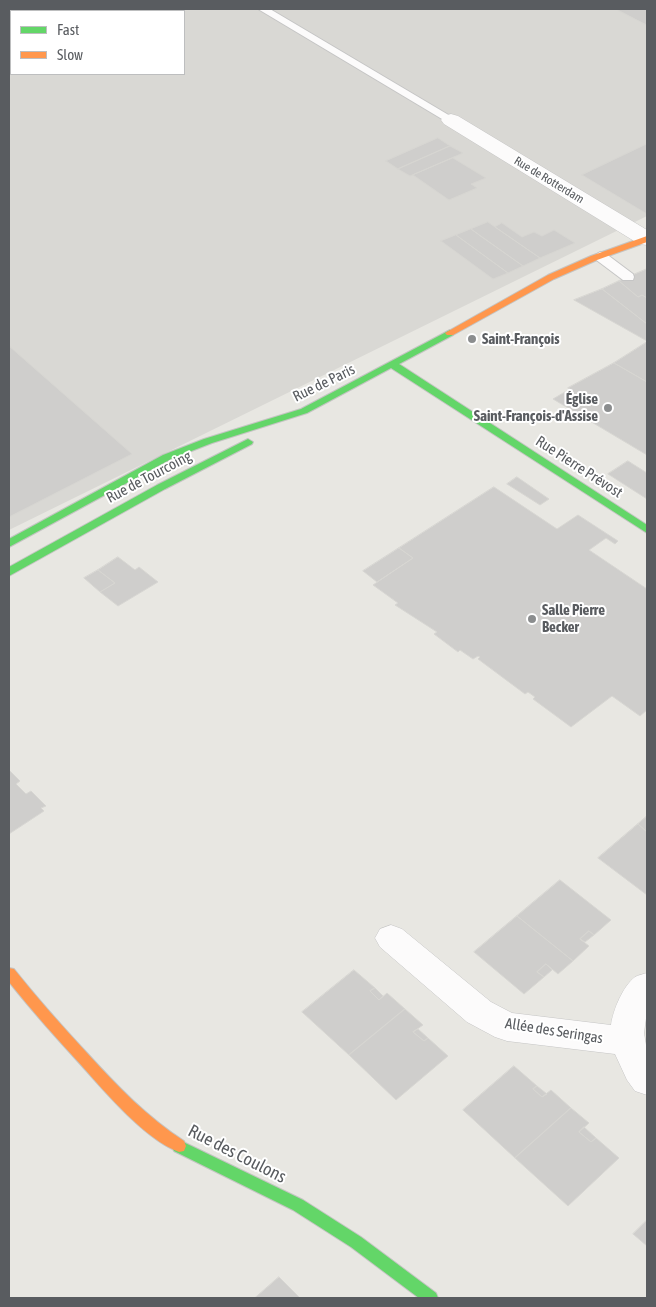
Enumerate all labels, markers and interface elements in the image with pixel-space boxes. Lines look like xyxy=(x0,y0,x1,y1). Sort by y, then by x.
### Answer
legend xyxy=(10,10,185,75)
text: Fast xyxy=(57,21,79,38)
text: Slow xyxy=(57,46,83,63)
street label: Rue de Rotterdam xyxy=(511,153,587,207)
place label: Saint-François xyxy=(482,330,560,348)
marker: Saint-François xyxy=(466,333,478,345)
street label: Rue de Paris xyxy=(290,360,358,406)
place label: Église Saint-François-d'Assise xyxy=(474,390,598,425)
marker: Église Saint-François-d'Assise xyxy=(602,402,614,414)
street label: Rue Pierre Prévost xyxy=(532,432,626,502)
street label: Rue de Tourcoing xyxy=(103,447,195,507)
place label: Salle Pierre Becker xyxy=(542,601,605,636)
marker: Salle Pierre Becker xyxy=(526,613,538,625)
street label: Allée des Seringas xyxy=(504,1014,604,1048)
street label: Rue des Coulons xyxy=(184,1120,290,1188)

